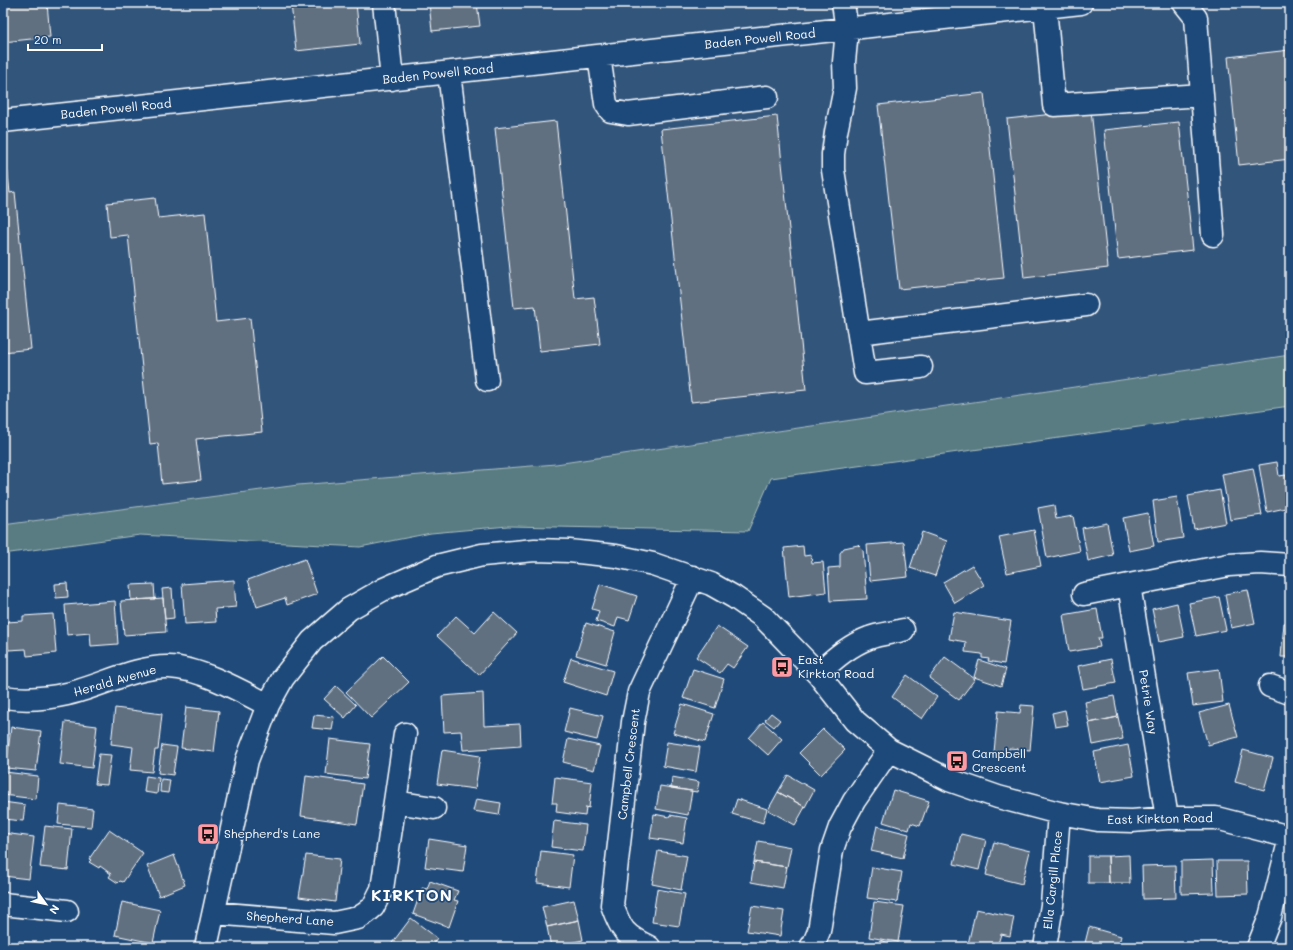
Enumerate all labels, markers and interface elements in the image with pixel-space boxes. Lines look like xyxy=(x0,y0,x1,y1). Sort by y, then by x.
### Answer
street label: Baden Powell Road xyxy=(704,24,817,52)
scale bar xyxy=(28,26,102,52)
text: 20 m xyxy=(34,31,62,47)
street label: Baden Powell Road xyxy=(382,59,495,87)
street label: Baden Powell Road xyxy=(60,94,173,122)
place label: East Kirkton Road xyxy=(798,651,875,681)
bus stop icon: East Kirkton Road xyxy=(769,654,795,680)
street label: Herald Avenue xyxy=(71,661,158,700)
street label: Petrie Way xyxy=(1136,668,1162,735)
street label: Campbell Crescent xyxy=(613,707,643,821)
place label: Campbell Crescent xyxy=(972,745,1026,775)
bus stop icon: Campbell Crescent xyxy=(944,748,970,774)
street label: East Kirkton Road xyxy=(1107,809,1213,827)
bus stop icon: Shepherd's Lane xyxy=(195,821,221,847)
place label: Shepherd's Lane xyxy=(224,825,320,841)
street label: Ella Cargill Place xyxy=(1039,830,1065,930)
north arrow xyxy=(26,884,66,924)
district label: KIRKTON xyxy=(371,884,453,905)
text: N xyxy=(46,902,63,917)
street label: Shepherd Lane xyxy=(246,907,334,929)

